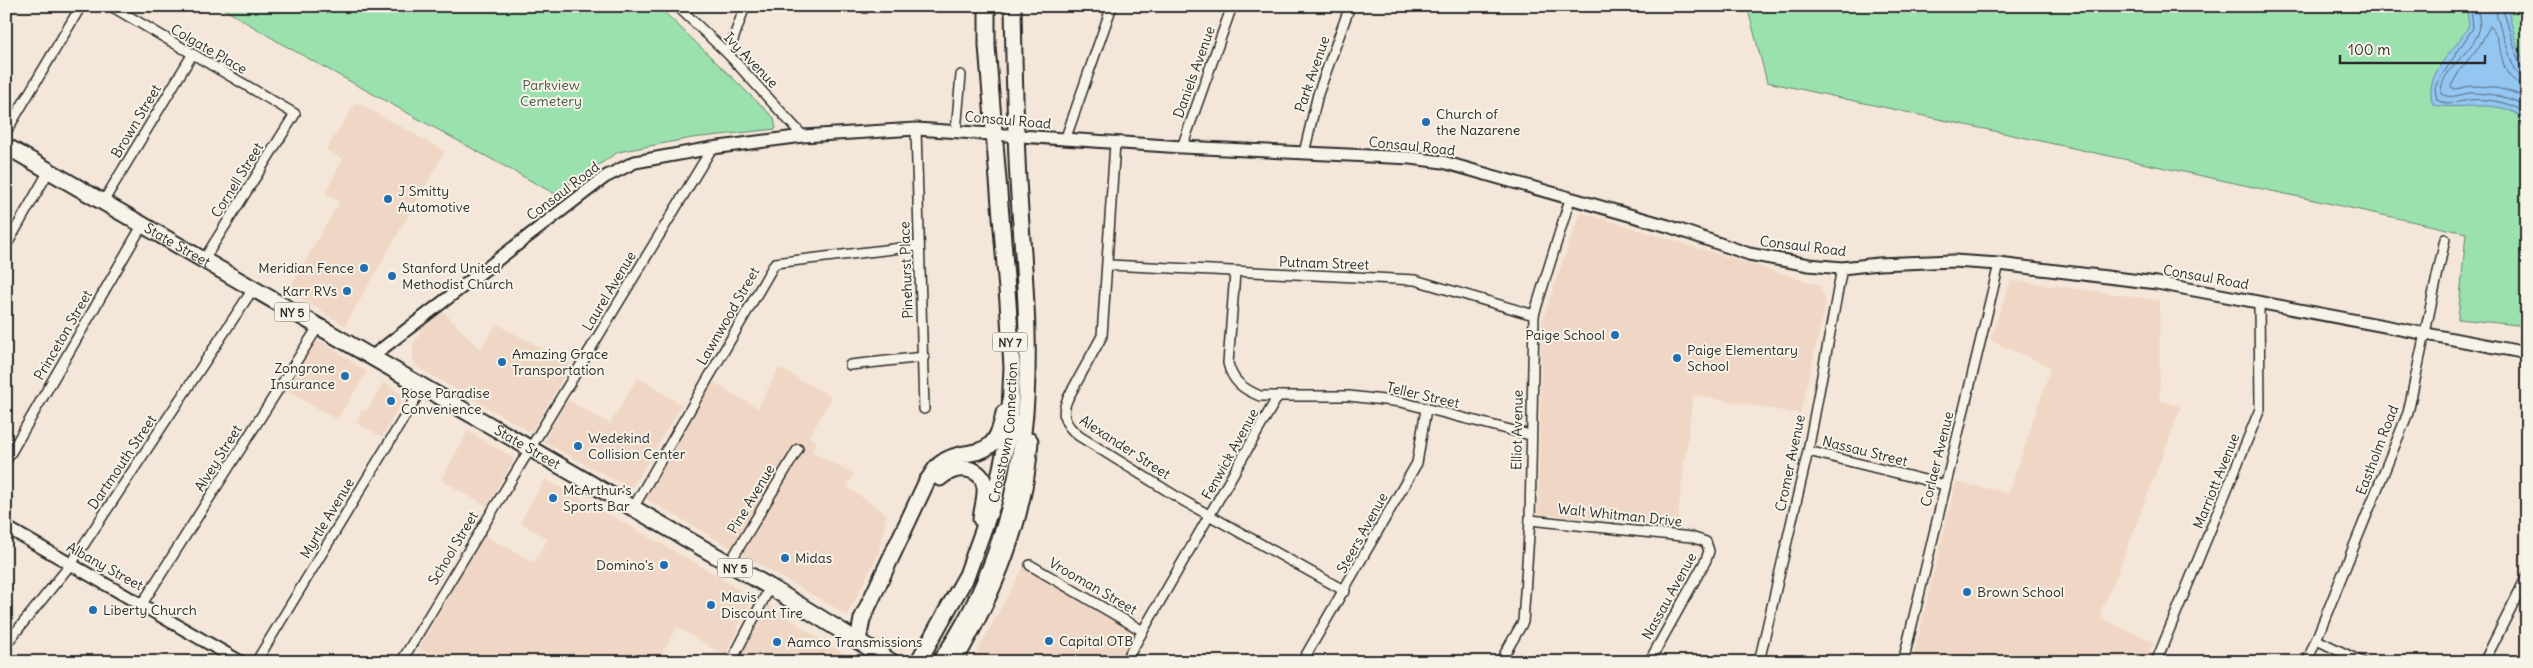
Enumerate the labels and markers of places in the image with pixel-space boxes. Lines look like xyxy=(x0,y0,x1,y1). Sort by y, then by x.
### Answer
place label: Church of the Nazarene xyxy=(1436,105,1520,139)
marker: Church of the Nazarene xyxy=(1420,116,1432,128)
place label: J Smitty Automotive xyxy=(398,182,470,216)
marker: J Smitty Automotive xyxy=(382,193,394,205)
place label: Meridian Fence xyxy=(258,259,354,277)
place label: Stanford United Methodist Church xyxy=(402,259,513,293)
marker: Meridian Fence xyxy=(358,262,370,274)
marker: Stanford United Methodist Church xyxy=(386,270,398,282)
place label: Karr RVs xyxy=(282,282,337,300)
marker: Karr RVs xyxy=(341,285,353,297)
place label: Paige School xyxy=(1525,326,1605,344)
marker: Paige School xyxy=(1609,329,1621,341)
place label: Paige Elementary School xyxy=(1687,341,1798,375)
place label: Amazing Grace Transportation xyxy=(512,345,608,379)
marker: Paige Elementary School xyxy=(1671,352,1683,364)
marker: Amazing Grace Transportation xyxy=(496,356,508,368)
place label: Zongrone Insurance xyxy=(270,359,335,393)
marker: Zongrone Insurance xyxy=(339,370,351,382)
place label: Rose Paradise Convenience xyxy=(401,384,490,418)
marker: Rose Paradise Convenience xyxy=(385,395,397,407)
place label: Wedekind Collision Center xyxy=(588,429,686,463)
marker: Wedekind Collision Center xyxy=(572,440,584,452)
place label: McArthur's Sports Bar xyxy=(563,481,632,515)
marker: McArthur's Sports Bar xyxy=(547,492,559,504)
place label: Midas xyxy=(795,549,832,567)
marker: Midas xyxy=(779,552,791,564)
place label: Domino's xyxy=(596,556,654,574)
marker: Domino's xyxy=(658,559,670,571)
place label: Brown School xyxy=(1977,583,2064,601)
marker: Brown School xyxy=(1961,586,1973,598)
place label: Mavis Discount Tire xyxy=(721,588,803,622)
marker: Mavis Discount Tire xyxy=(705,599,717,611)
place label: Liberty Church xyxy=(103,601,197,619)
marker: Liberty Church xyxy=(87,604,99,616)
place label: Capital OTB xyxy=(1059,632,1133,650)
place label: Aamco Transmissions xyxy=(787,633,923,651)
marker: Capital OTB xyxy=(1043,635,1055,647)
marker: Aamco Transmissions xyxy=(771,636,783,648)

